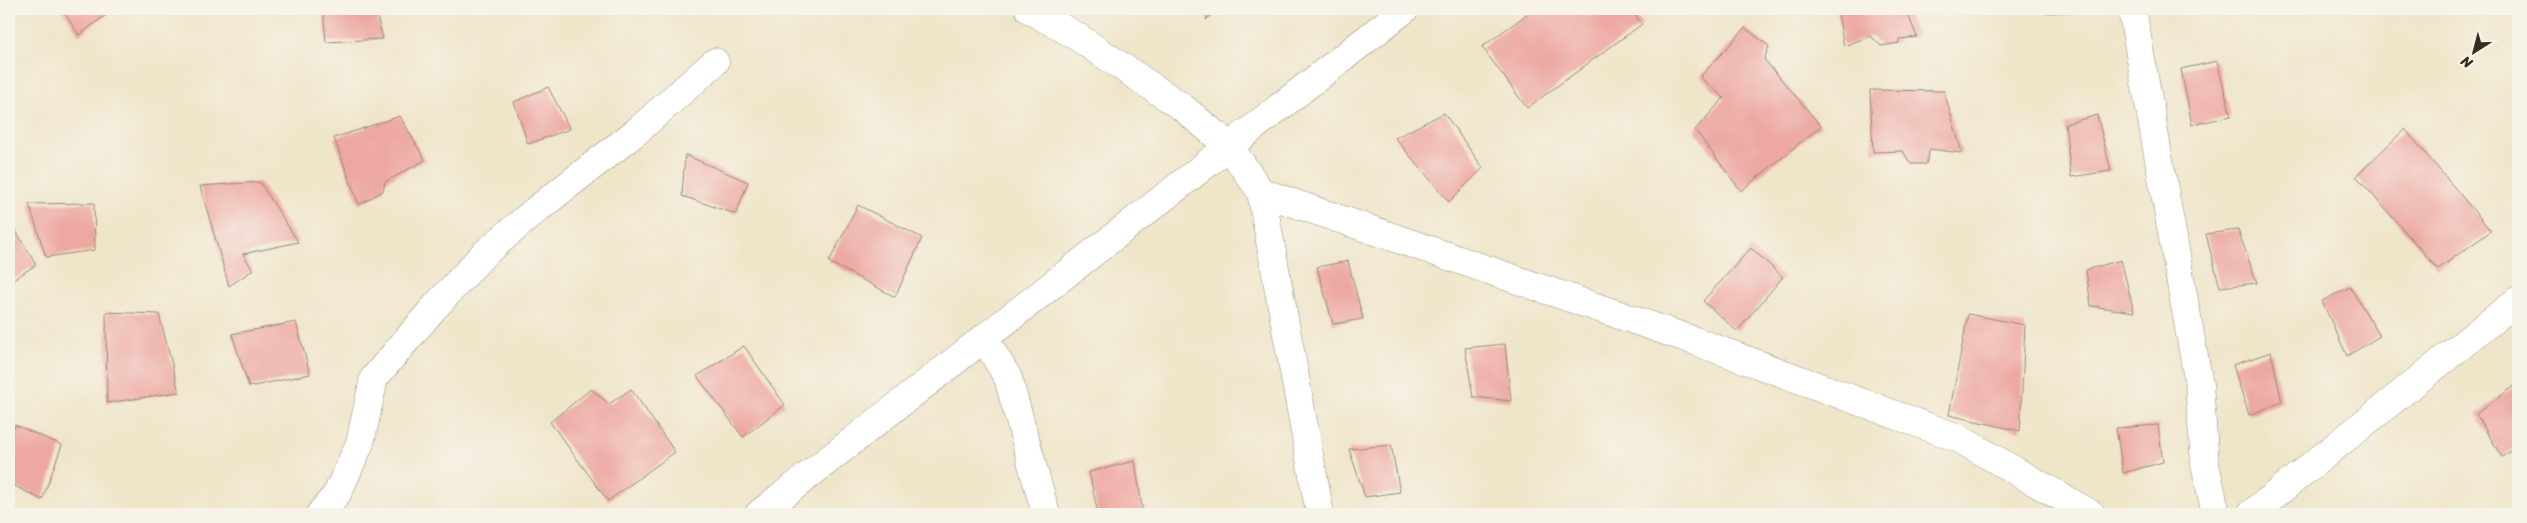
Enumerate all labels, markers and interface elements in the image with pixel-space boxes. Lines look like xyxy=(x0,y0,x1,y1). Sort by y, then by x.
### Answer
north arrow xyxy=(2450,28,2500,78)
text: N xyxy=(2455,49,2479,76)

